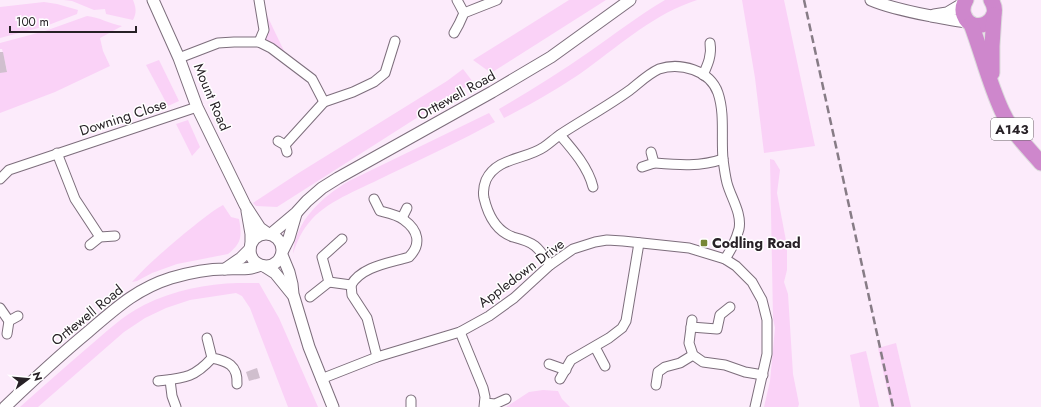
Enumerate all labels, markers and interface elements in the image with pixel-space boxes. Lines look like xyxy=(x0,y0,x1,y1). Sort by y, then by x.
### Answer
scale bar xyxy=(10,8,136,34)
text: 100 m xyxy=(16,13,49,31)
street label: Mount Road xyxy=(189,60,235,134)
street label: Orttewell Road xyxy=(413,65,499,125)
street label: Downing Close xyxy=(77,94,169,140)
road number: A143 xyxy=(991,118,1033,140)
place label: Codling Road xyxy=(712,233,801,253)
street label: Appledown Drive xyxy=(474,234,568,312)
marker: Codling Road xyxy=(699,238,709,248)
street label: Orttewell Road xyxy=(47,280,127,350)
north arrow xyxy=(8,359,48,399)
text: N xyxy=(29,370,47,383)

